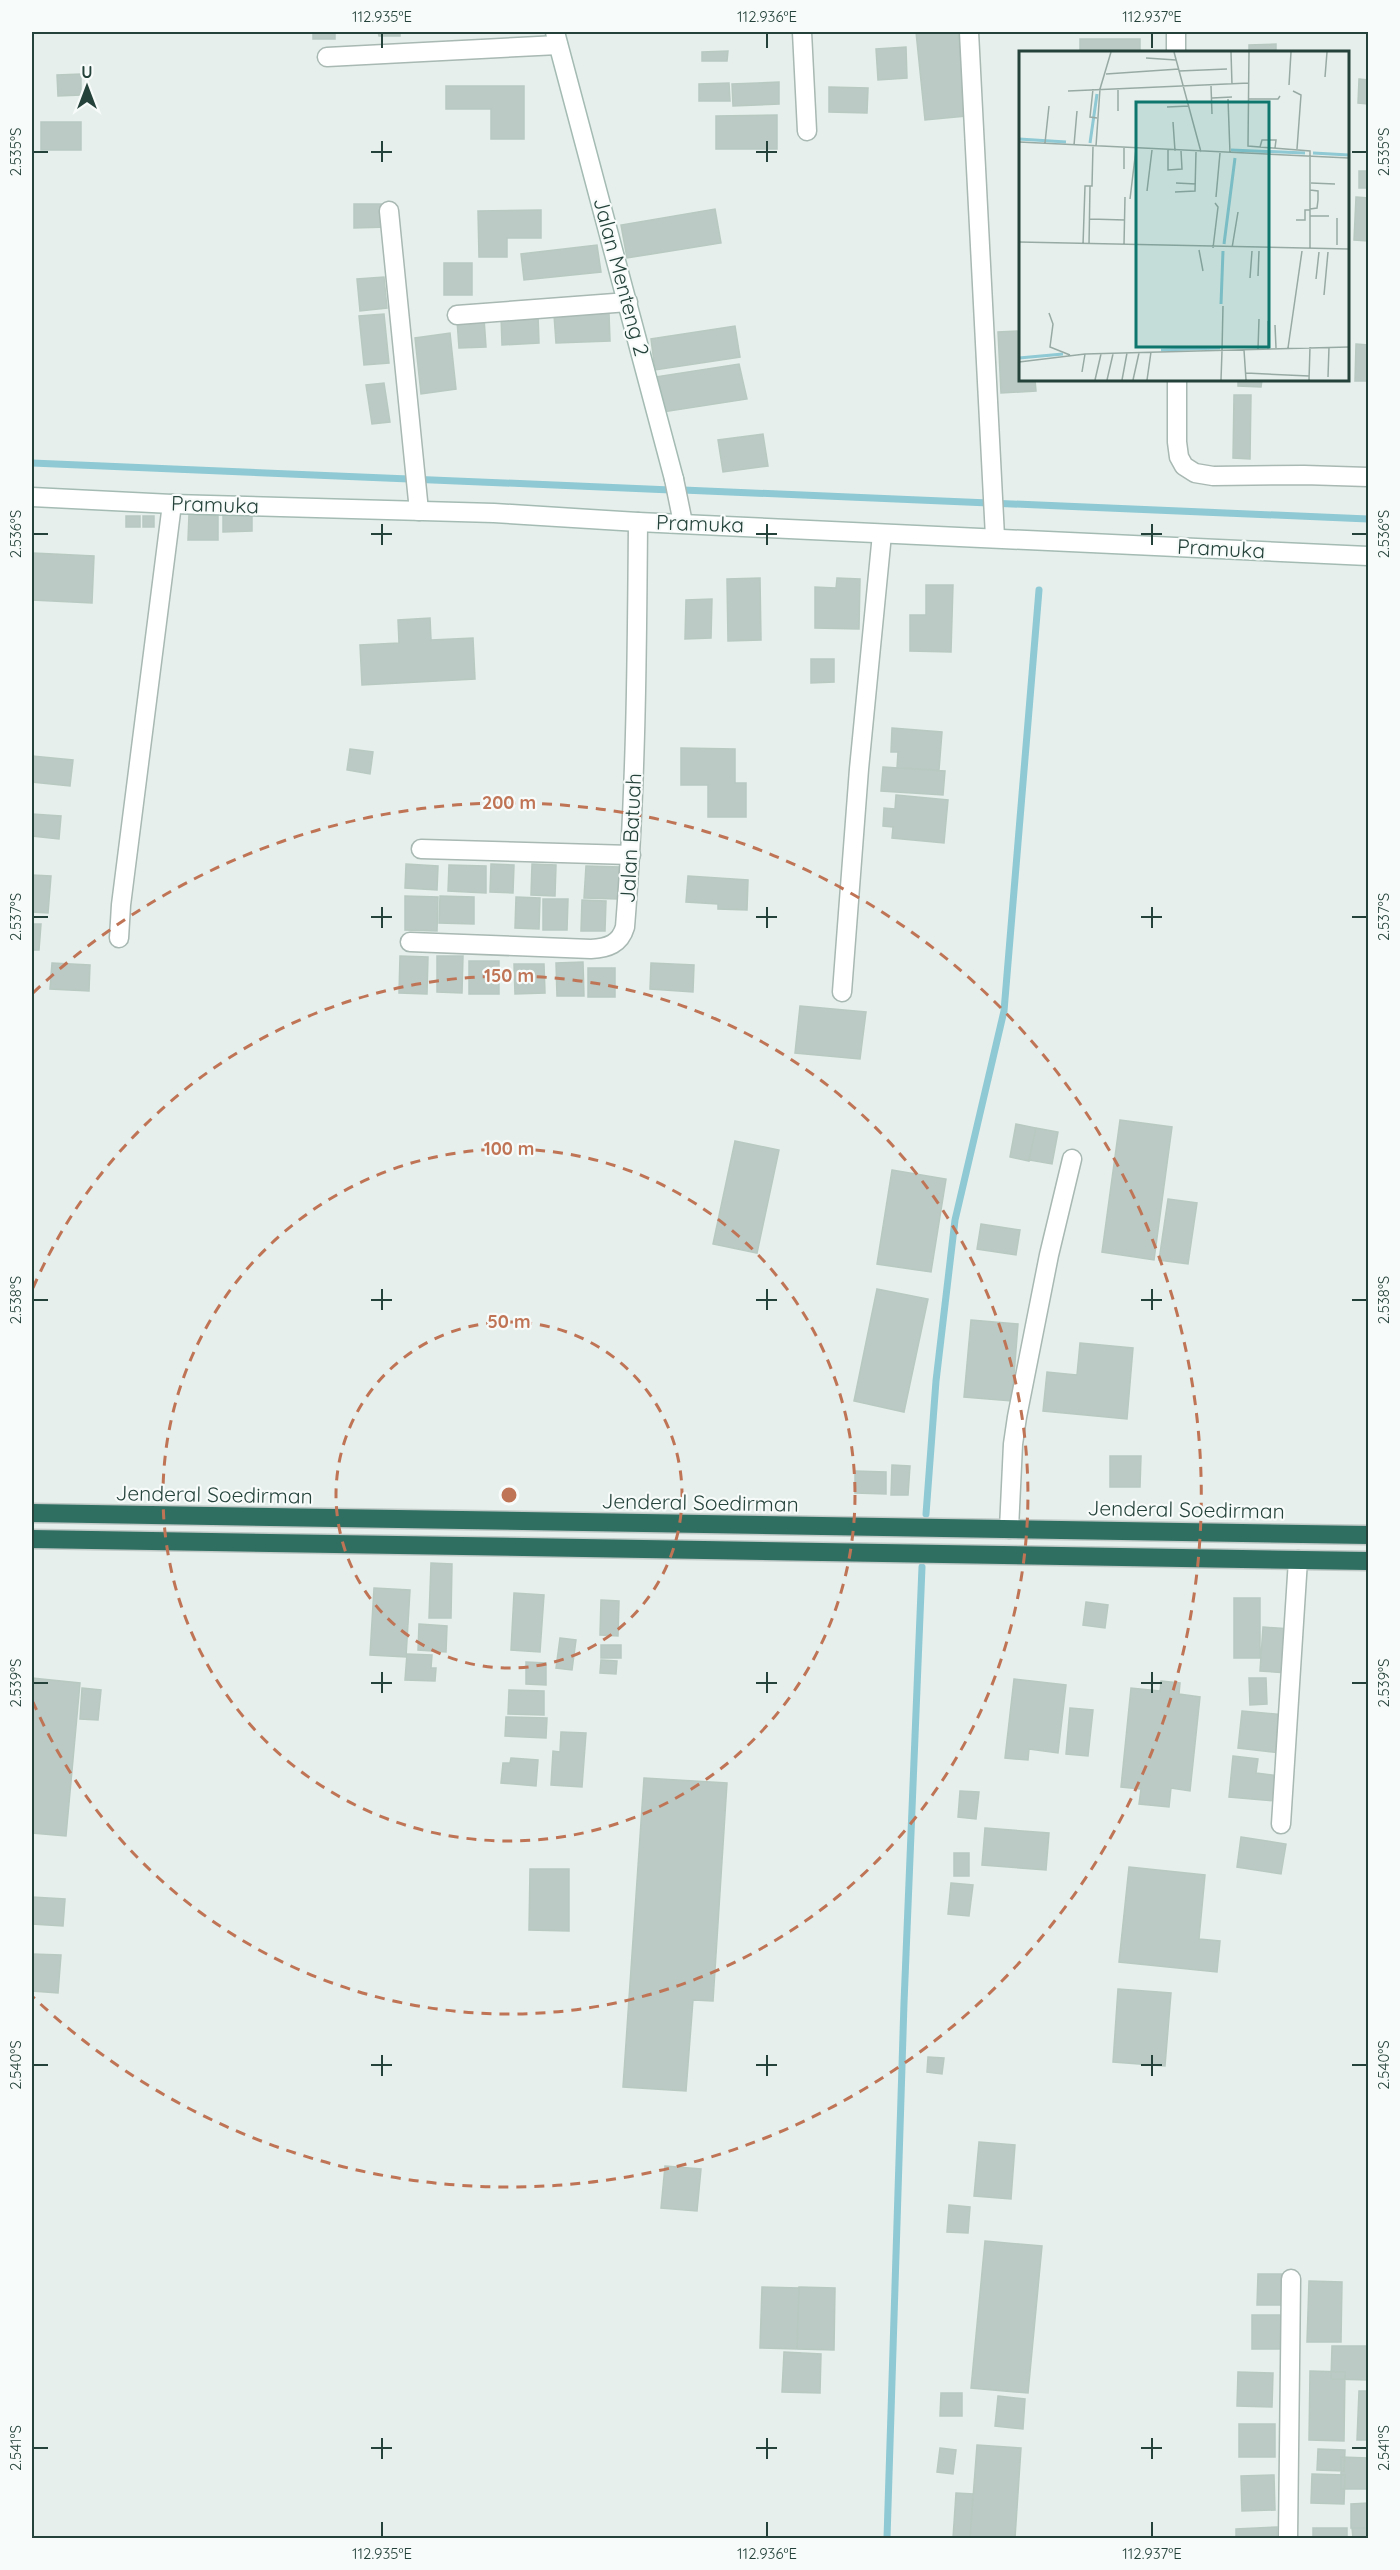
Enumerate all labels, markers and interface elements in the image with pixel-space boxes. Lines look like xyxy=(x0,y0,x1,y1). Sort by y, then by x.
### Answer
text: 112.935°E xyxy=(352,7,412,26)
text: 112.936°E xyxy=(737,7,797,26)
text: 112.937°E xyxy=(1122,7,1182,26)
inset map xyxy=(1019,51,1349,381)
north arrow xyxy=(57,57,117,117)
text: U xyxy=(81,62,93,82)
text: 2.535°S xyxy=(6,128,25,176)
text: 2.535°S xyxy=(1374,128,1393,176)
street label: Jalan Menteng 2 xyxy=(588,195,656,359)
street label: Pramuka xyxy=(171,489,259,519)
street label: Pramuka xyxy=(656,508,744,538)
text: 2.536°S xyxy=(6,510,25,558)
text: 2.536°S xyxy=(1374,510,1393,558)
street label: Pramuka xyxy=(1176,533,1266,563)
street label: Jalan Batuah xyxy=(614,772,646,904)
text: 200 m xyxy=(482,791,536,814)
text: 2.537°S xyxy=(6,893,25,941)
text: 2.537°S xyxy=(1374,893,1393,941)
text: 150 m xyxy=(484,964,534,987)
text: 100 m xyxy=(484,1137,534,1160)
text: 2.538°S xyxy=(6,1276,25,1324)
text: 2.538°S xyxy=(1374,1276,1393,1324)
text: 50 m xyxy=(487,1310,531,1333)
street label: Jenderal Soedirman xyxy=(115,1479,313,1509)
centre of rings xyxy=(499,1485,519,1505)
street label: Jenderal Soedirman xyxy=(601,1487,799,1517)
street label: Jenderal Soedirman xyxy=(1087,1494,1285,1524)
text: 2.539°S xyxy=(6,1659,25,1707)
text: 2.539°S xyxy=(1374,1659,1393,1707)
text: 2.540°S xyxy=(6,2040,25,2090)
text: 2.540°S xyxy=(1374,2040,1393,2090)
text: 2.541°S xyxy=(6,2425,25,2471)
text: 2.541°S xyxy=(1374,2425,1393,2471)
text: 112.935°E xyxy=(352,2544,412,2563)
text: 112.936°E xyxy=(737,2544,797,2563)
text: 112.937°E xyxy=(1122,2544,1182,2563)

